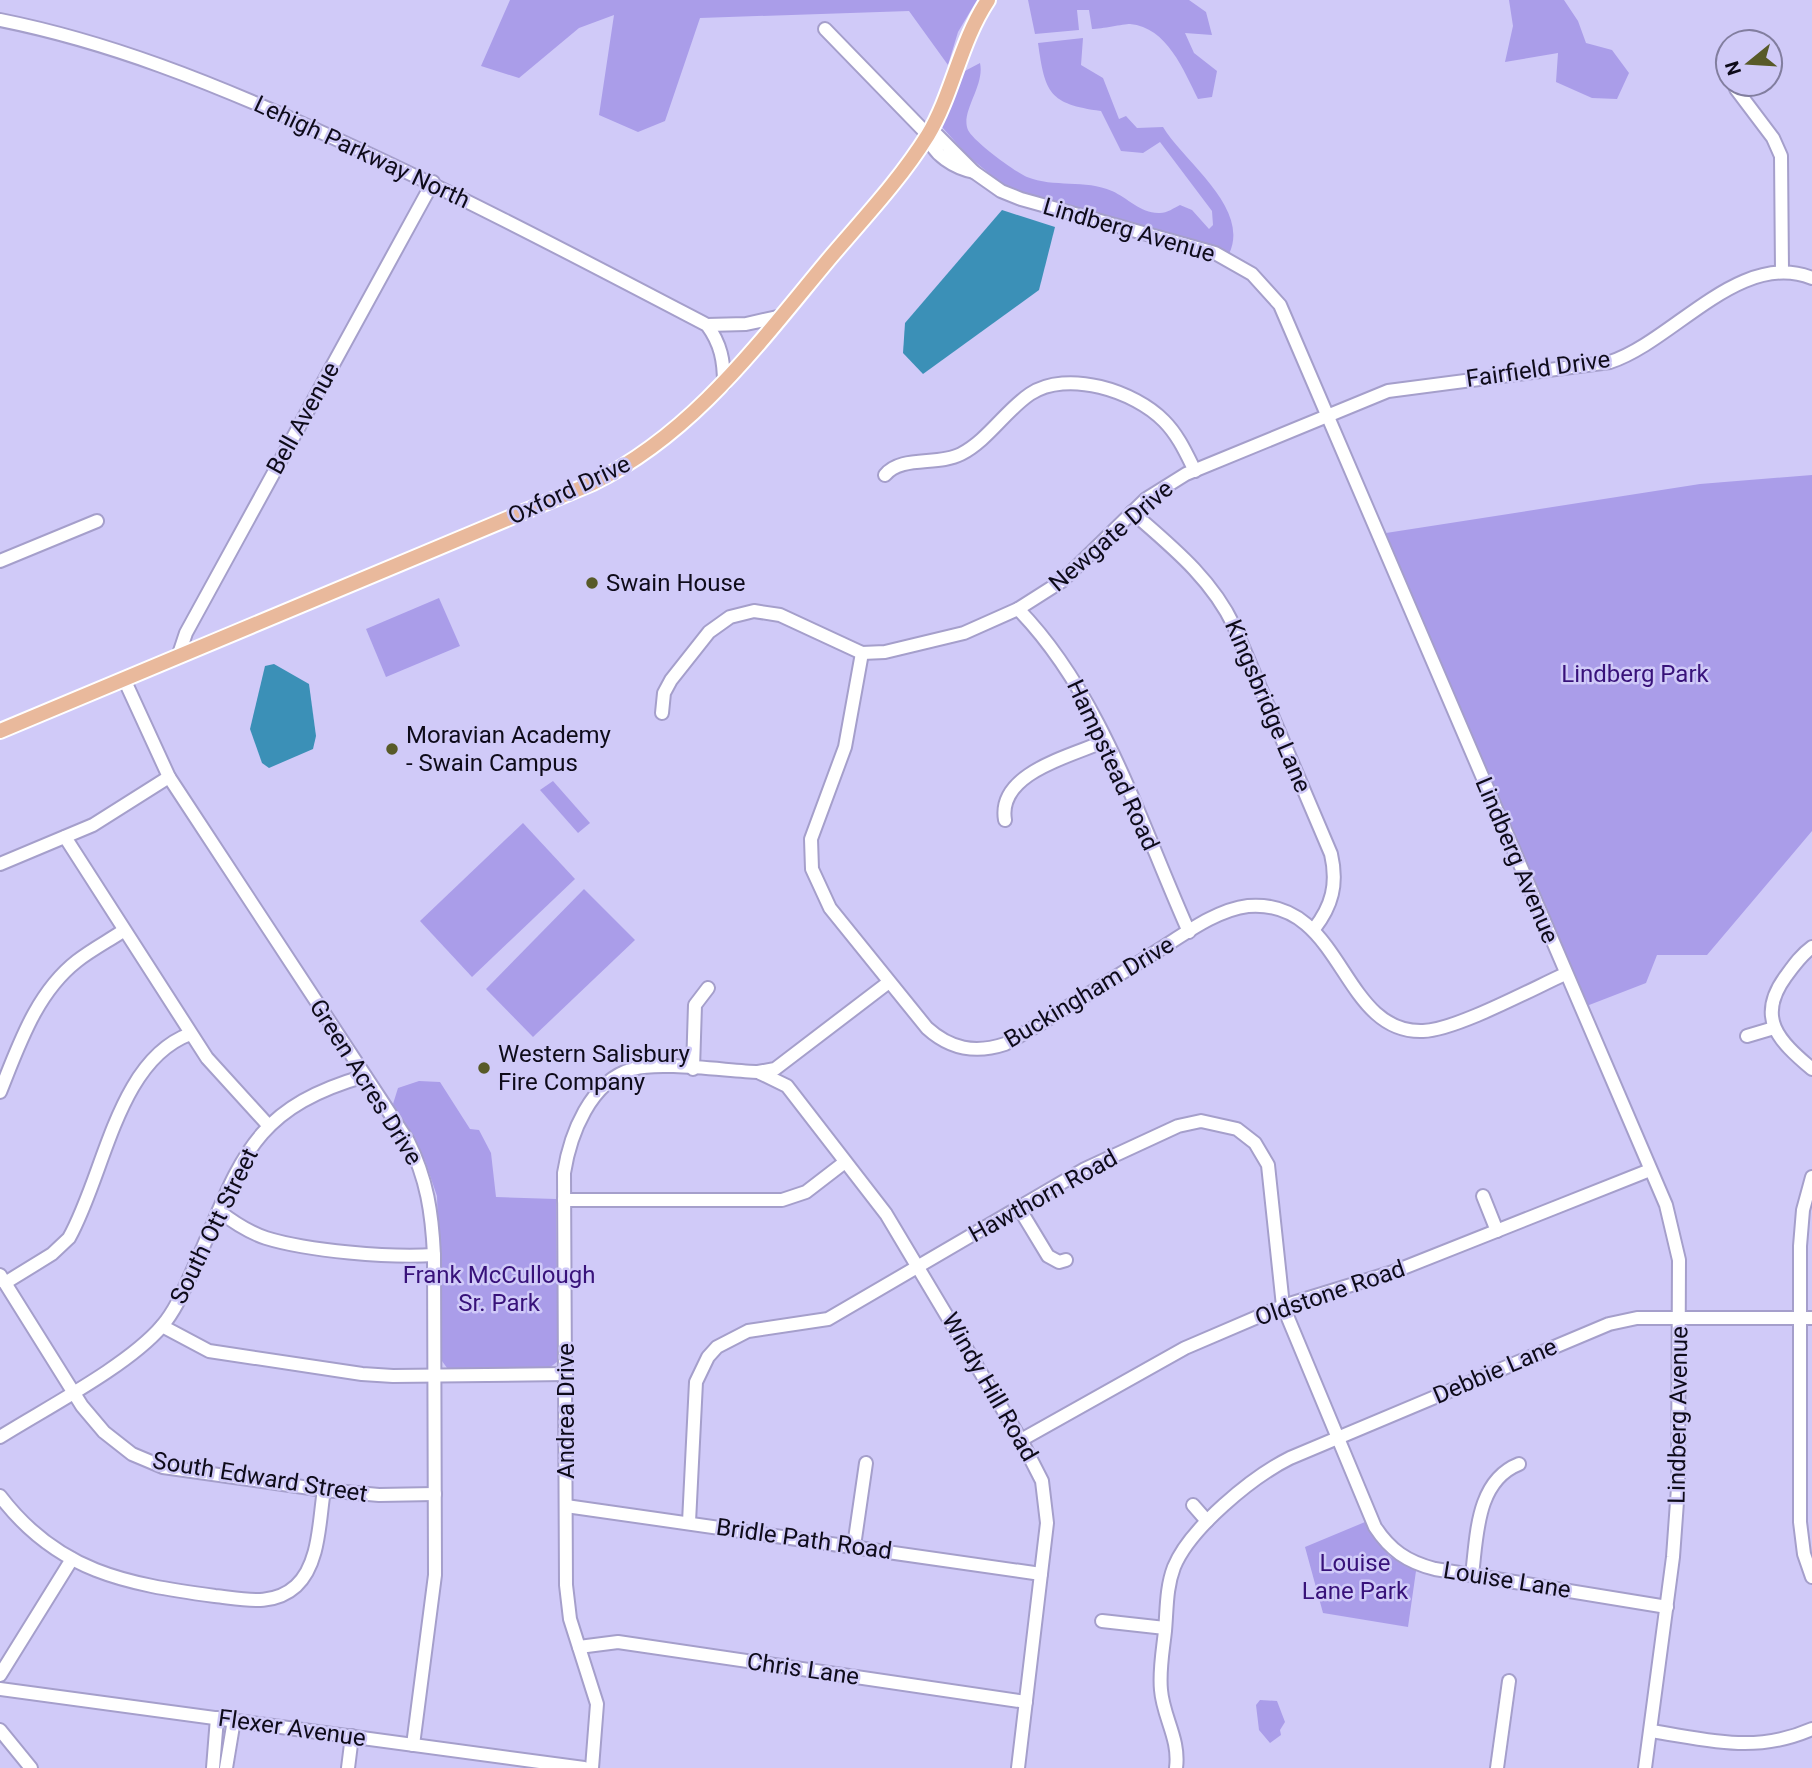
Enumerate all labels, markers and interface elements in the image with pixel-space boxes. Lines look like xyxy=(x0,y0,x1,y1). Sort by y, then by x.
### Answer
north arrow xyxy=(1714,28,1784,98)
text: N xyxy=(1720,58,1746,78)
street label: Lehigh Parkway North xyxy=(250,90,474,214)
street label: Lindberg Avenue xyxy=(1040,192,1218,268)
street label: Fairfield Drive xyxy=(1464,345,1612,393)
street label: Bell Avenue xyxy=(261,357,345,479)
street label: Oxford Drive xyxy=(503,449,635,531)
street label: Newgate Drive xyxy=(1043,475,1179,597)
place label: Swain House xyxy=(606,569,746,597)
marker: Swain House xyxy=(584,575,600,591)
street label: Kingsbridge Lane xyxy=(1219,615,1317,797)
park label: Lindberg Park xyxy=(1561,660,1710,688)
street label: Hampstead Road xyxy=(1061,675,1165,855)
place label: Moravian Academy - Swain Campus xyxy=(406,721,611,777)
marker: Moravian Academy - Swain Campus xyxy=(384,741,400,757)
street label: Lindberg Avenue xyxy=(1469,773,1565,947)
street label: Buckingham Drive xyxy=(999,930,1179,1054)
street label: Green Acres Drive xyxy=(304,994,428,1170)
place label: Western Salisbury Fire Company xyxy=(498,1040,690,1096)
marker: Western Salisbury Fire Company xyxy=(476,1060,492,1076)
street label: South Ott Street xyxy=(164,1143,264,1308)
street label: Hawthorn Road xyxy=(964,1144,1122,1248)
street label: Oldstone Road xyxy=(1251,1254,1409,1332)
park label: Frank McCullough Sr. Park xyxy=(403,1261,595,1317)
street label: Windy Hill Road xyxy=(936,1308,1044,1466)
street label: Lindberg Avenue xyxy=(1662,1326,1694,1504)
street label: Debbie Lane xyxy=(1429,1332,1561,1410)
street label: Andrea Drive xyxy=(552,1343,580,1479)
street label: South Edward Street xyxy=(151,1446,369,1508)
street label: Bridle Path Road xyxy=(714,1513,894,1565)
park label: Louise Lane Park xyxy=(1302,1549,1409,1605)
street label: Louise Lane xyxy=(1441,1556,1573,1604)
street label: Chris Lane xyxy=(745,1647,861,1691)
street label: Flexer Avenue xyxy=(216,1704,368,1752)

